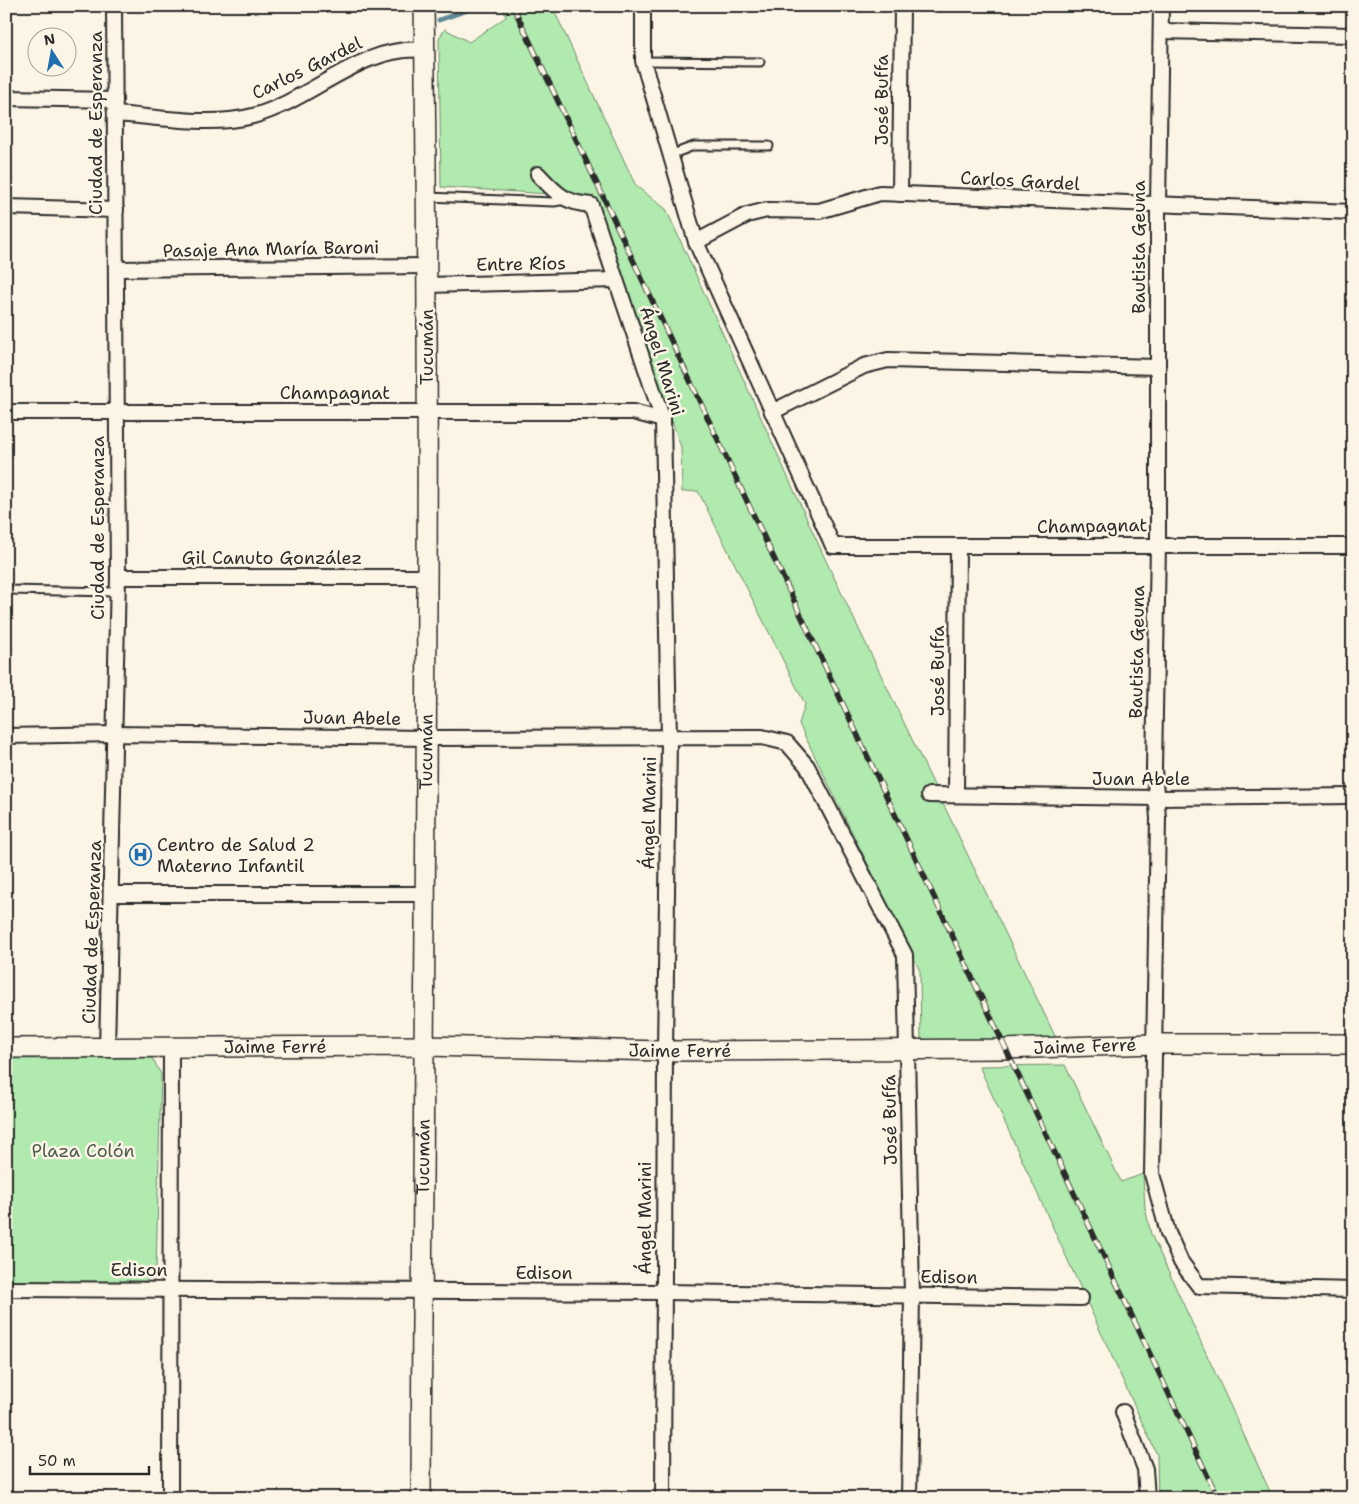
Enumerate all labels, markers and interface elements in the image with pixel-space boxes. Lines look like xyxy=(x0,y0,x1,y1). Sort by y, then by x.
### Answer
north arrow xyxy=(28,28,78,78)
text: N xyxy=(42,29,57,49)
street label: Ciudad de Esperanza xyxy=(84,31,108,215)
street label: Carlos Gardel xyxy=(248,31,367,105)
street label: José Buffa xyxy=(870,55,894,145)
street label: Carlos Gardel xyxy=(960,166,1081,196)
street label: Bautista Geuna xyxy=(1127,180,1151,314)
street label: Pasaje Ana María Baroni xyxy=(162,235,380,263)
street label: Entre Ríos xyxy=(476,251,566,277)
street label: Ángel Marini xyxy=(634,303,690,419)
street label: Tucumán xyxy=(415,309,439,385)
street label: Champagnat xyxy=(280,381,390,405)
street label: Ciudad de Esperanza xyxy=(86,436,110,620)
street label: Champagnat xyxy=(1037,513,1148,539)
street label: Gil Canuto González xyxy=(182,546,362,570)
street label: Bautista Geuna xyxy=(1124,585,1150,719)
street label: José Buffa xyxy=(926,626,950,716)
street label: Juan Abele xyxy=(303,705,401,731)
street label: Tucumán xyxy=(414,714,438,790)
street label: Ángel Marini xyxy=(636,756,662,870)
street label: Juan Abele xyxy=(1092,767,1190,791)
place label: Centro de Salud 2 Materno Infantil xyxy=(157,833,315,878)
street label: Ciudad de Esperanza xyxy=(77,840,107,1024)
hospital icon: Centro de Salud 2 Materno Infantil xyxy=(129,843,153,867)
street label: Jaime Ferré xyxy=(1033,1033,1137,1060)
street label: Jaime Ferré xyxy=(223,1034,327,1059)
street label: Jaime Ferré xyxy=(628,1038,732,1063)
street label: José Buffa xyxy=(877,1074,903,1166)
street label: Tucumán xyxy=(411,1119,435,1195)
park label: Plaza Colón xyxy=(31,1139,135,1163)
street label: Ángel Marini xyxy=(633,1161,657,1275)
street label: Edison xyxy=(110,1258,168,1282)
street label: Edison xyxy=(515,1261,573,1285)
street label: Edison xyxy=(920,1265,978,1289)
scale bar xyxy=(30,1444,149,1476)
text: 50 m xyxy=(38,1451,76,1471)

